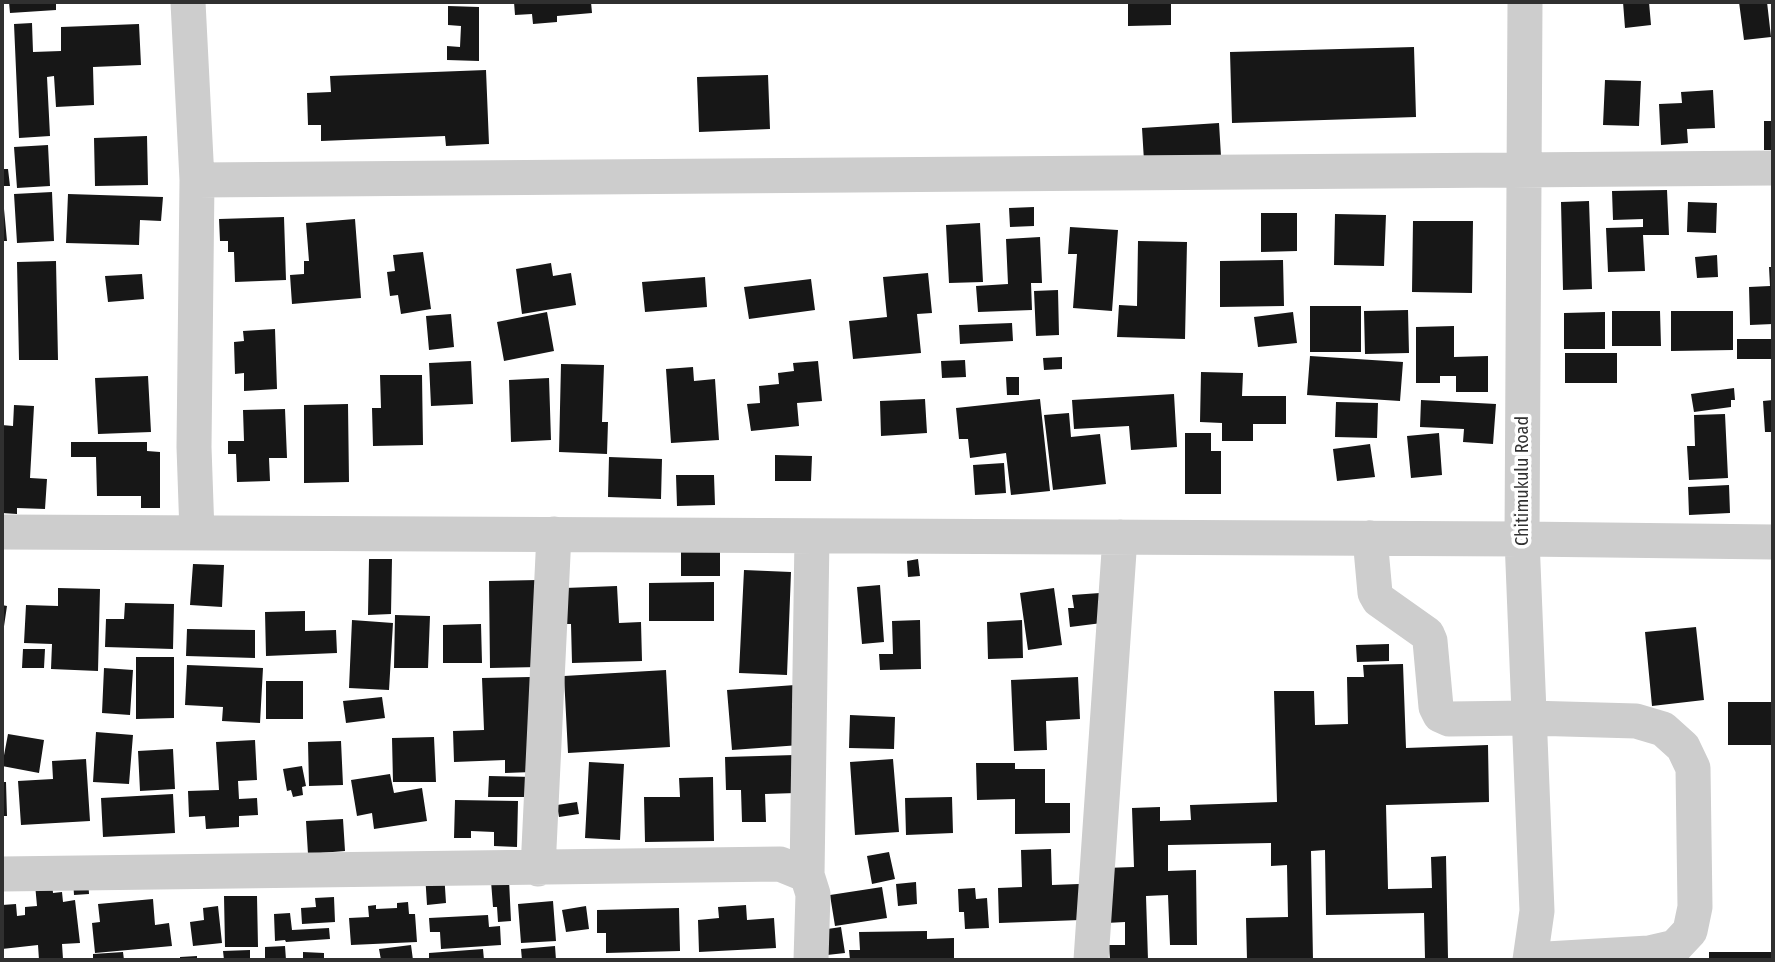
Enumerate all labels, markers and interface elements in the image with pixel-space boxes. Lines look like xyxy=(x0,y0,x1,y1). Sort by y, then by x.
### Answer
street label: Chitimukulu Road xyxy=(1512,416,1534,546)

